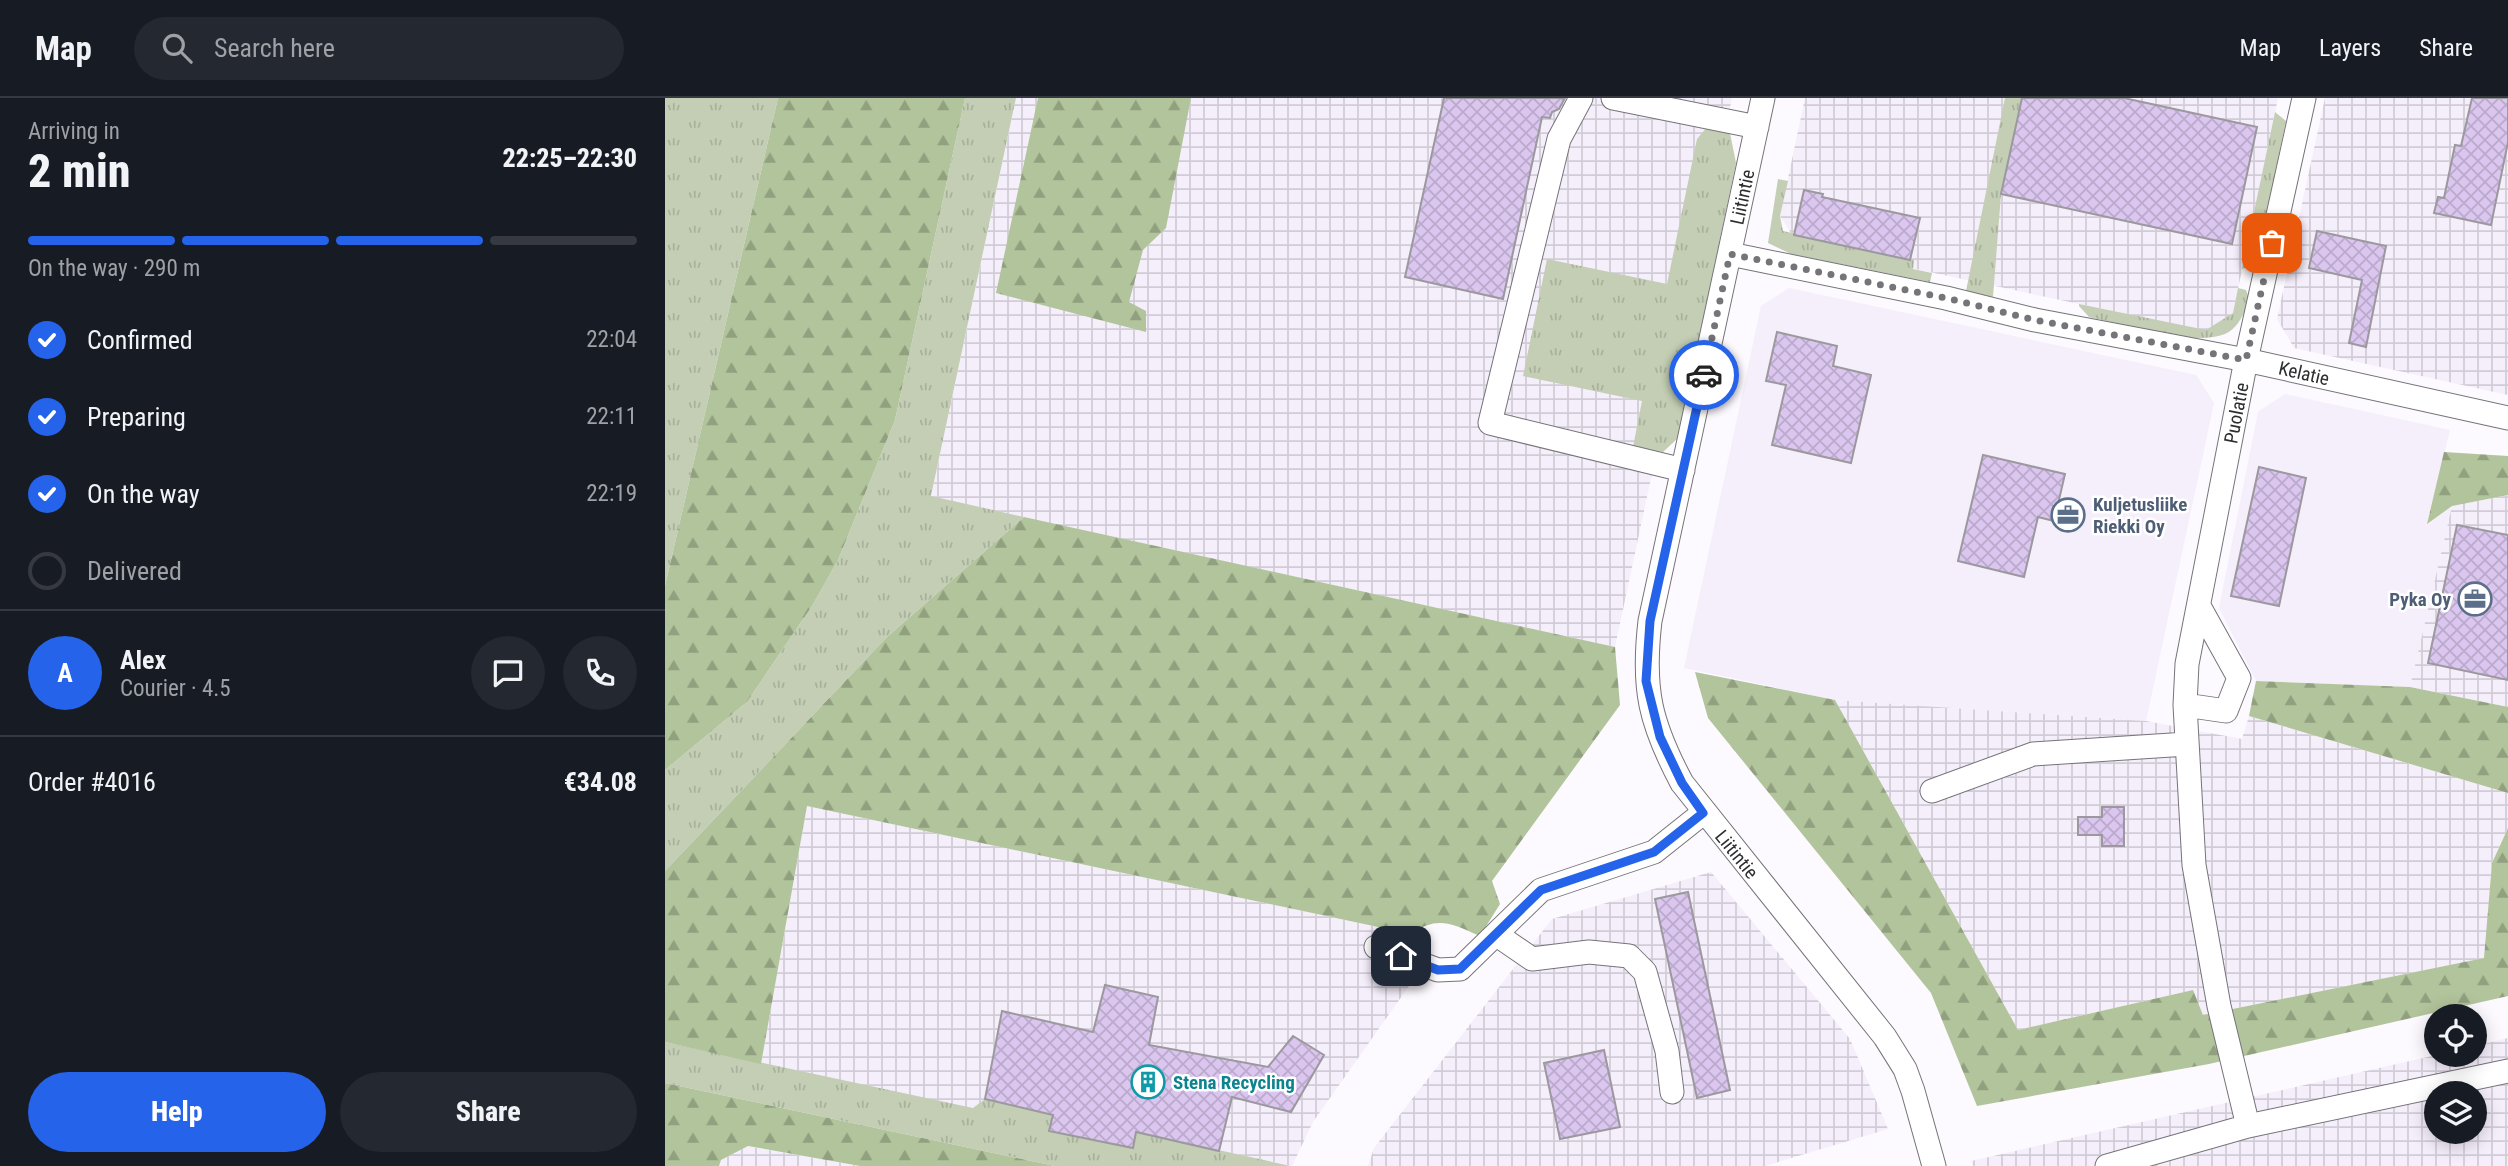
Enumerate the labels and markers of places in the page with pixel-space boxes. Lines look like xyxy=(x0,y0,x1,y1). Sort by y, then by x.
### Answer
pin xyxy=(2242,213,2302,273)
place label: Kuljetusliike Riekki Oy xyxy=(2093,493,2187,538)
office icon: Kuljetusliike Riekki Oy xyxy=(2049,496,2087,534)
office icon: Pyka Oy xyxy=(2456,580,2494,618)
place label: Pyka Oy xyxy=(2389,588,2452,611)
pin xyxy=(1371,926,1431,986)
building icon: Stena Recycling xyxy=(1129,1063,1167,1101)
place label: Stena Recycling xyxy=(1173,1071,1295,1094)

